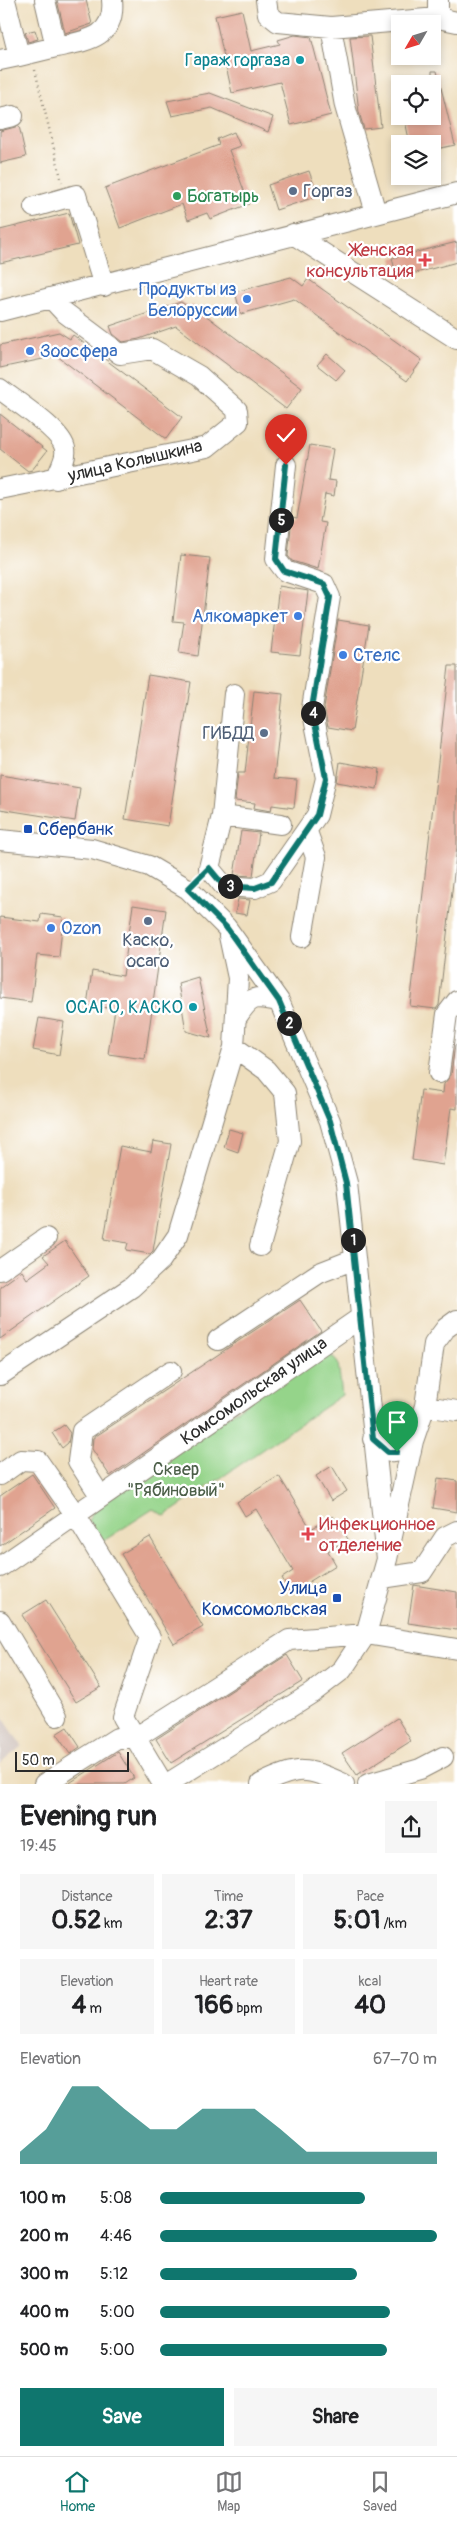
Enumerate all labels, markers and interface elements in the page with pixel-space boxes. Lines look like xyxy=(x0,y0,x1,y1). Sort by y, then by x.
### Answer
north arrow xyxy=(391,15,441,65)
map controls xyxy=(391,15,441,185)
place label: Гараж горгаза xyxy=(185,49,290,72)
marker: Гараж горгаза xyxy=(294,54,306,66)
button: locate xyxy=(391,75,441,125)
button: layers xyxy=(391,135,441,185)
place label: Горгаз xyxy=(303,180,353,203)
place label: Богатырь xyxy=(187,185,259,208)
marker: Горгаз xyxy=(287,185,299,197)
marker: Богатырь xyxy=(171,190,183,202)
place label: Женская консультация xyxy=(306,239,414,283)
marker: Женская консультация xyxy=(418,253,432,267)
place label: Продукты из Белоруссии xyxy=(139,278,237,322)
marker: Продукты из Белоруссии xyxy=(241,293,253,305)
place label: Зоосфера xyxy=(40,340,118,363)
marker: Зоосфера xyxy=(24,345,36,357)
pin xyxy=(265,414,307,465)
icon: check xyxy=(272,421,300,449)
street label: улица Колышкина xyxy=(65,434,204,488)
pin: 5 xyxy=(268,508,294,532)
text: 5 xyxy=(278,512,285,529)
place label: Алкомаркет xyxy=(192,605,288,628)
marker: Алкомаркет xyxy=(292,610,304,622)
place label: Стелс xyxy=(353,644,401,667)
marker: Стелс xyxy=(337,649,349,661)
pin: 4 xyxy=(300,700,326,726)
text: 4 xyxy=(309,705,318,722)
place label: ГИБДД xyxy=(202,722,254,745)
marker: ГИБДД xyxy=(258,727,270,739)
place label: Сбербанк xyxy=(38,818,114,841)
marker: Сбербанк xyxy=(22,823,34,835)
pin: 3 xyxy=(218,874,242,898)
text: 3 xyxy=(227,878,234,895)
marker: Каско, осаго xyxy=(142,915,154,927)
place label: Ozon xyxy=(61,917,101,940)
marker: Ozon xyxy=(45,922,57,934)
place label: Каско, осаго xyxy=(122,929,174,973)
place label: ОСАГО, КАСКО xyxy=(65,996,183,1019)
marker: ОСАГО, КАСКО xyxy=(187,1001,199,1013)
pin: 2 xyxy=(276,1010,302,1036)
text: 2 xyxy=(286,1015,293,1032)
pin: 1 xyxy=(340,1228,366,1252)
text: 1 xyxy=(351,1232,356,1249)
street label: Комсомольская улица xyxy=(176,1332,332,1450)
pin xyxy=(376,1401,418,1452)
icon: arrive xyxy=(383,1408,411,1436)
park label: Сквер "Рябиновый" xyxy=(127,1458,225,1502)
place label: Инфекционное отделение xyxy=(319,1513,435,1557)
marker: Инфекционное отделение xyxy=(301,1527,315,1541)
place label: Улица Комсомольская xyxy=(202,1577,327,1621)
marker: Улица Комсомольская xyxy=(331,1592,343,1604)
scale bar xyxy=(15,1748,129,1772)
text: 50 m xyxy=(22,1752,55,1769)
text: Evening run xyxy=(20,1799,157,1834)
button: share xyxy=(385,1801,437,1853)
text: 19:45 xyxy=(20,1836,57,1856)
text: Distance xyxy=(61,1888,112,1905)
text: Time xyxy=(214,1888,243,1905)
text: Pace xyxy=(356,1888,384,1905)
text: 0.52 xyxy=(51,1905,101,1936)
text: 2:37 xyxy=(205,1905,252,1936)
text: 5:01 xyxy=(333,1905,381,1936)
text: km xyxy=(101,1915,123,1932)
text: /km xyxy=(381,1915,407,1932)
text: Elevation xyxy=(60,1973,114,1990)
text: Heart rate xyxy=(199,1973,258,1990)
text: kcal xyxy=(359,1973,382,1990)
text: 4 xyxy=(72,1990,86,2021)
text: 166 xyxy=(195,1990,233,2021)
text: 40 xyxy=(354,1990,386,2021)
text: m xyxy=(86,2000,102,2017)
text: bpm xyxy=(233,2000,262,2017)
text: Elevation xyxy=(20,2049,81,2069)
text: 67–70 m xyxy=(373,2049,437,2069)
text: 100 m xyxy=(20,2188,66,2208)
text: 5:08 xyxy=(100,2188,132,2208)
text: 200 m xyxy=(20,2226,68,2246)
text: 4:46 xyxy=(100,2226,132,2246)
text: 300 m xyxy=(20,2264,68,2284)
text: 5:12 xyxy=(100,2264,128,2284)
text: 400 m xyxy=(20,2302,69,2322)
text: 5:00 xyxy=(100,2302,135,2322)
text: 500 m xyxy=(20,2340,68,2360)
text: 5:00 xyxy=(100,2340,135,2360)
button: Save xyxy=(20,2388,224,2446)
button: Share xyxy=(234,2388,437,2446)
tab: Home xyxy=(60,2468,95,2515)
tab: Map xyxy=(215,2468,243,2515)
tab: Saved xyxy=(362,2468,397,2515)

